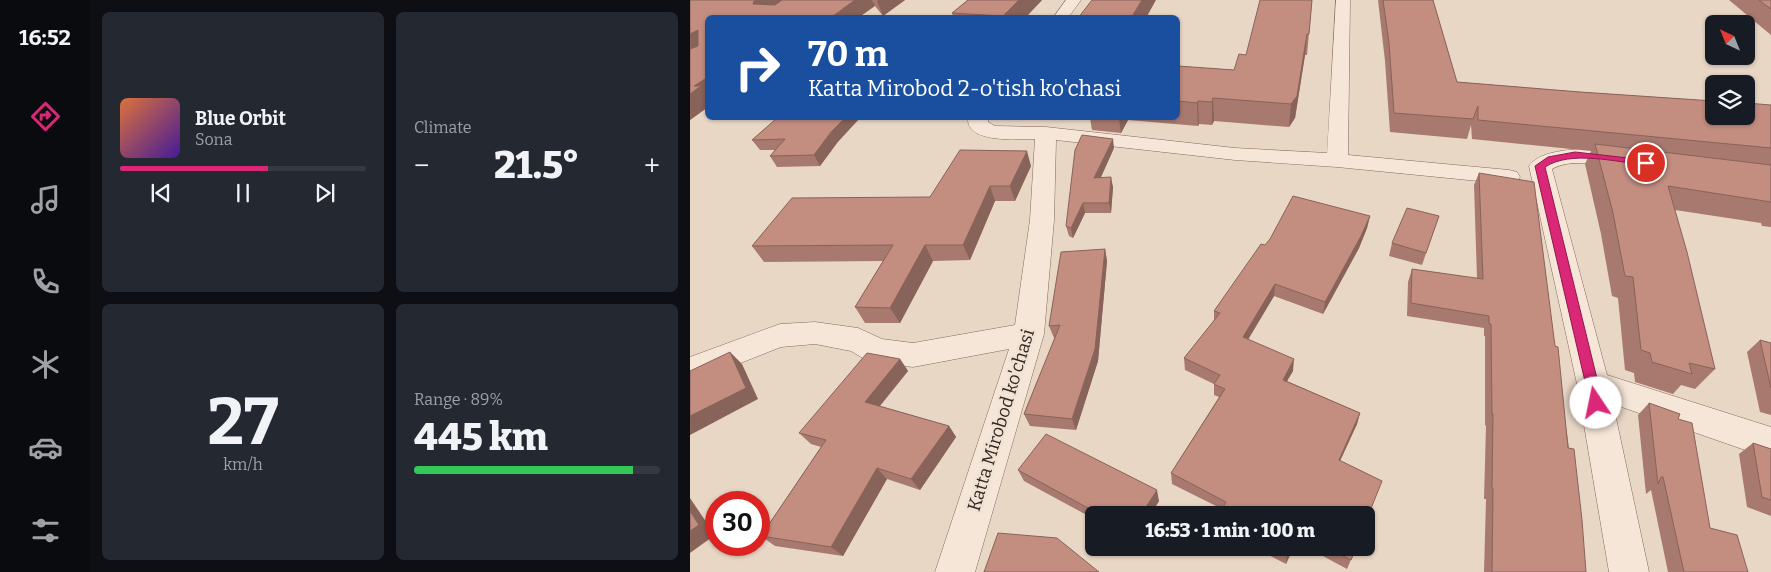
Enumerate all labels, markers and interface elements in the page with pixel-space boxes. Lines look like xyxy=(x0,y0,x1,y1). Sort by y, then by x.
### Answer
north arrow xyxy=(1705,15,1755,65)
map controls xyxy=(1705,15,1755,125)
text: 16:52 xyxy=(19,24,71,51)
text: 70 m xyxy=(808,33,888,75)
icon: right xyxy=(725,35,790,100)
text: Katta Mirobod 2-o'tish ko'chasi xyxy=(808,75,1121,102)
button: layers xyxy=(1705,75,1755,125)
icon: directions xyxy=(28,99,63,134)
text: Blue Orbit xyxy=(195,107,286,130)
text: Climate xyxy=(414,118,472,137)
text: Sona xyxy=(195,130,232,149)
text: 21.5° xyxy=(494,142,580,188)
pin xyxy=(1625,142,1667,184)
text: − xyxy=(414,149,429,182)
text: + xyxy=(644,149,660,182)
icon: arrive xyxy=(1632,149,1660,177)
icon: previous xyxy=(147,179,175,207)
icon: pause xyxy=(229,179,257,207)
icon: next xyxy=(311,179,339,207)
icon: music xyxy=(28,182,63,217)
icon: phone xyxy=(28,264,63,299)
street label: Katta Mirobod ko'chasi xyxy=(963,326,1039,514)
icon: climate xyxy=(28,347,63,382)
position arrow xyxy=(1569,376,1621,428)
text: 27 xyxy=(207,383,279,461)
text: Range · 89% xyxy=(414,390,503,409)
text: 445 km xyxy=(414,414,548,460)
icon: car xyxy=(28,430,63,465)
text: km/h xyxy=(223,455,263,474)
speed limit sign: 30 xyxy=(705,491,770,556)
icon: filters xyxy=(28,513,63,548)
text: 16:53 · 1 min · 100 m xyxy=(1145,519,1315,542)

